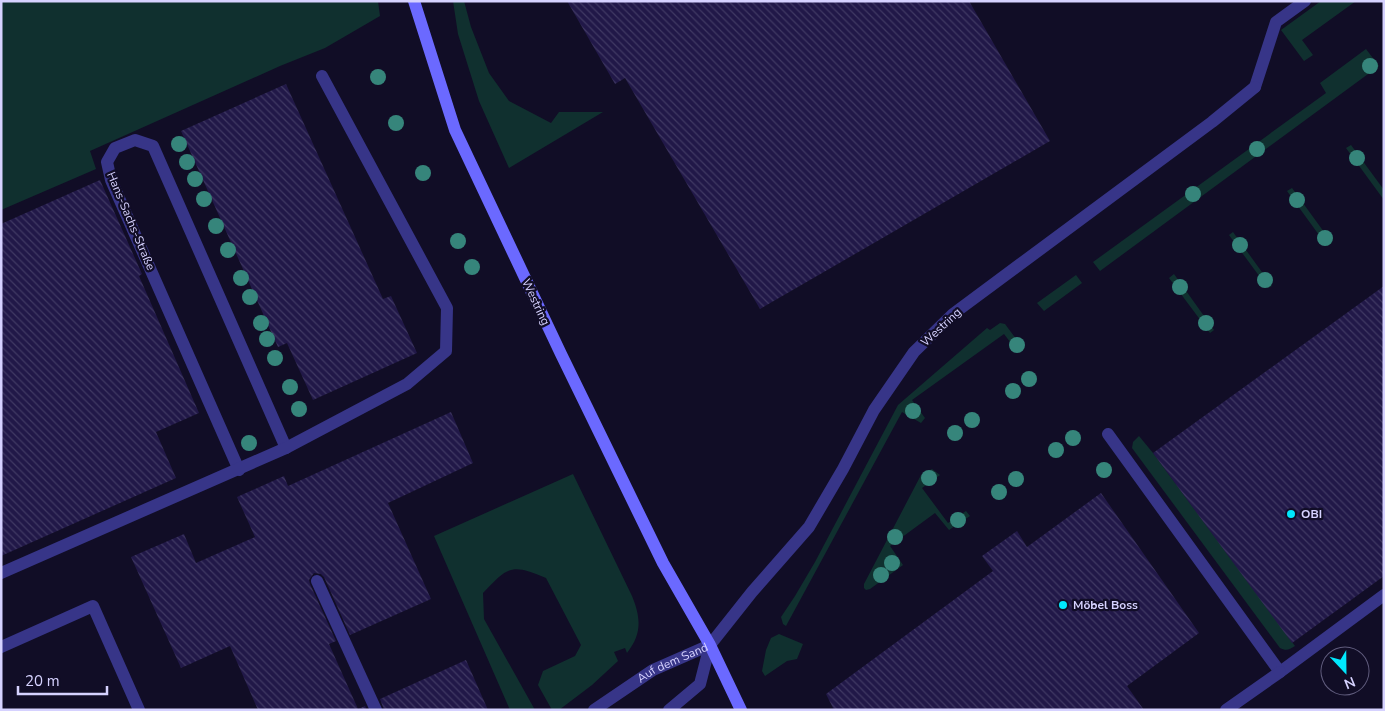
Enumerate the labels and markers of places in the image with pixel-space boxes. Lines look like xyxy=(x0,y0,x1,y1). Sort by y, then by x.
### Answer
place label: OBI xyxy=(1301,506,1322,522)
marker: OBI xyxy=(1285,508,1297,520)
place label: Möbel Boss xyxy=(1073,597,1138,613)
marker: Möbel Boss xyxy=(1057,599,1069,611)

